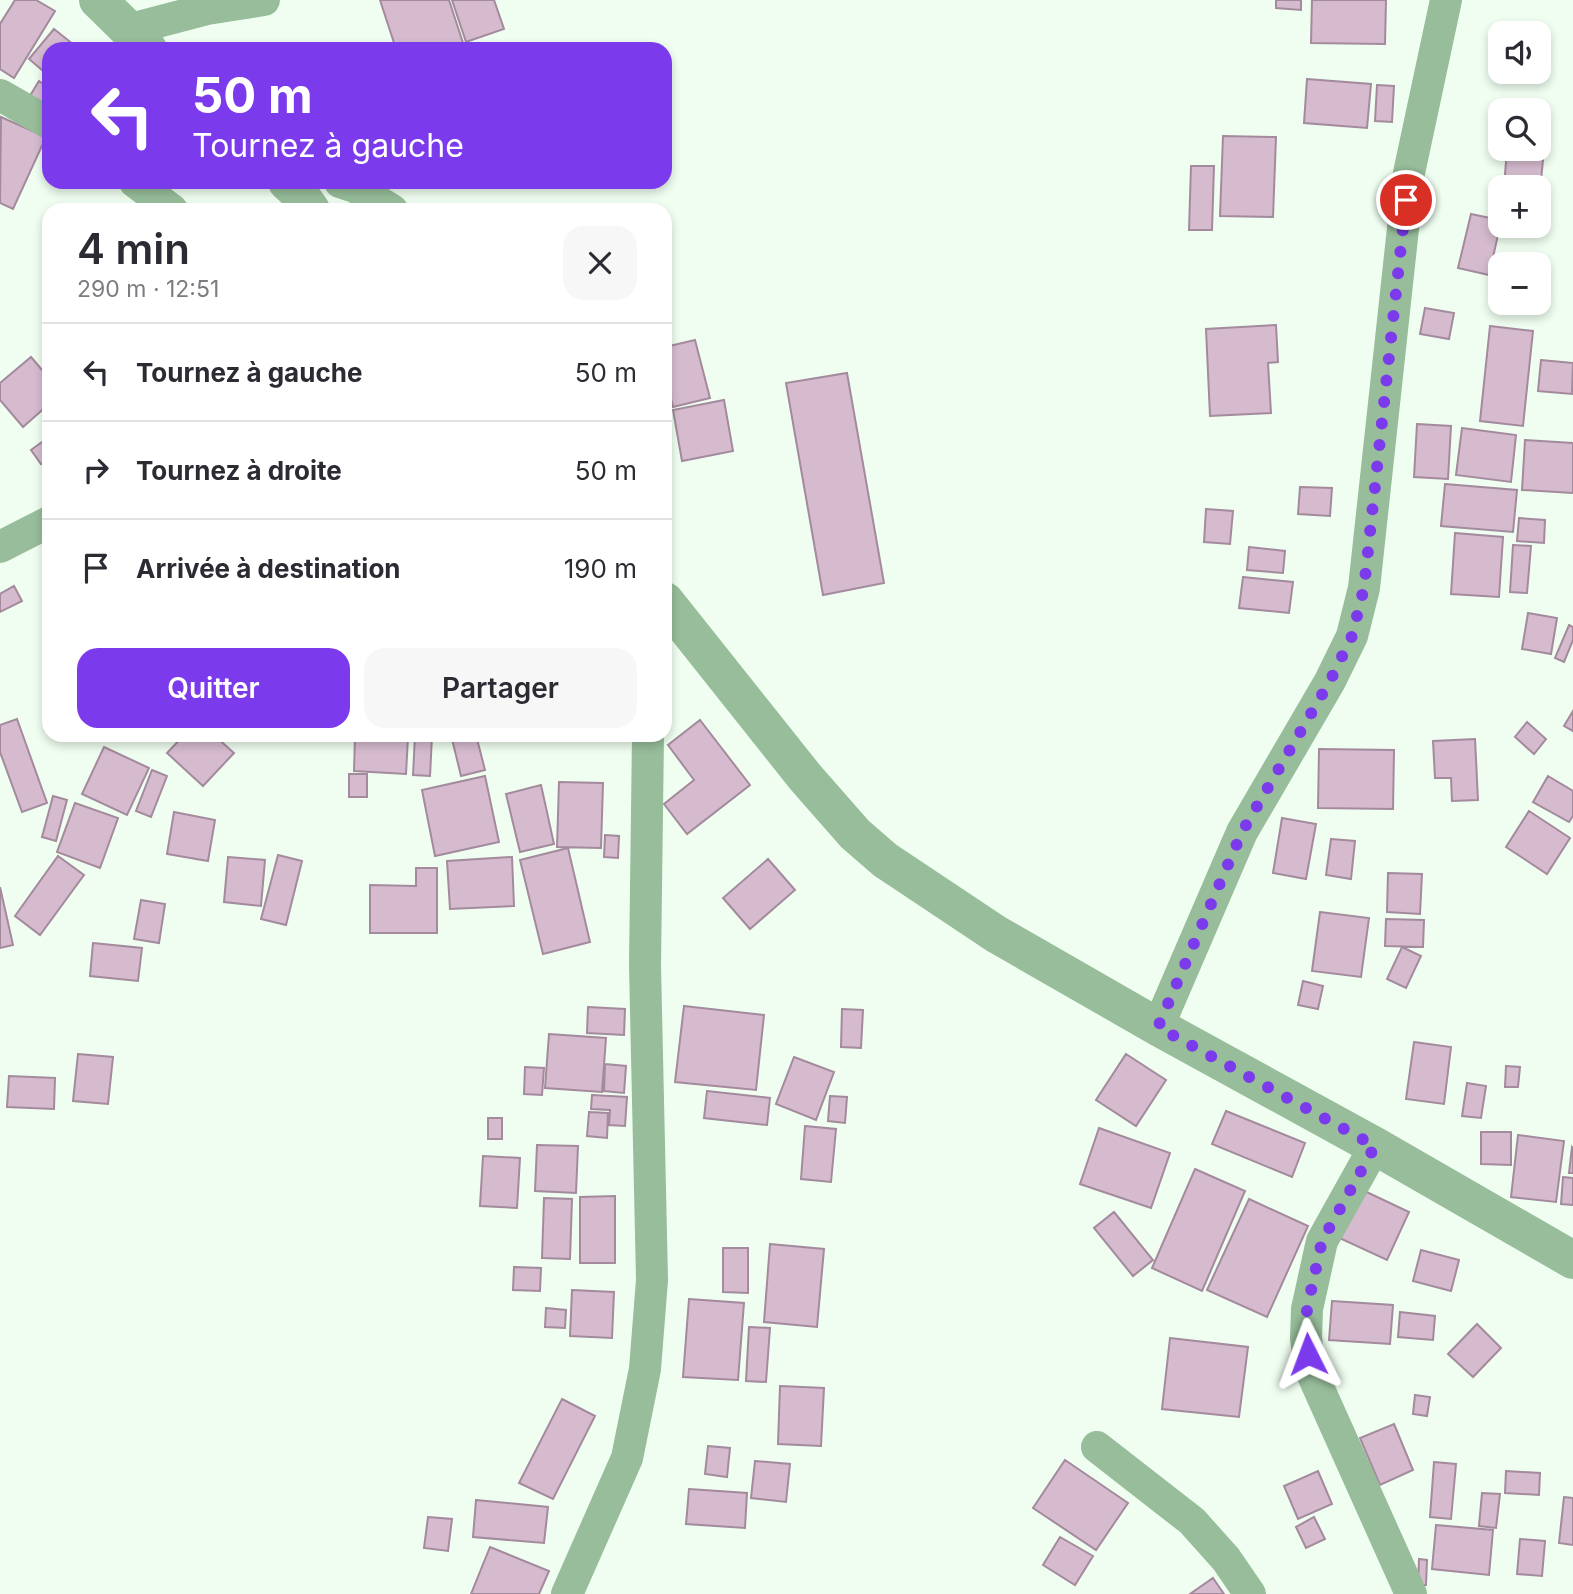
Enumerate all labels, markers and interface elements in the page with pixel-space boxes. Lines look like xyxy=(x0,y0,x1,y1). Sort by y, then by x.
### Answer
map controls xyxy=(1488,21,1551,315)
button: sound xyxy=(1488,21,1551,84)
text: 50 m xyxy=(192,66,313,125)
icon: left xyxy=(77,70,168,161)
button: search xyxy=(1488,98,1551,161)
text: Tournez à gauche xyxy=(192,126,464,165)
pin xyxy=(1376,170,1436,230)
button: + xyxy=(1488,175,1551,238)
icon: arrive xyxy=(1387,181,1425,219)
text: 4 min xyxy=(77,223,190,274)
button: close xyxy=(563,226,637,300)
button: − xyxy=(1488,252,1551,315)
text: 290 m · 12:51 xyxy=(77,275,219,303)
icon: left xyxy=(77,353,115,391)
text: Tournez à gauche xyxy=(136,357,362,388)
text: 50 m xyxy=(575,357,637,388)
icon: right xyxy=(77,451,115,489)
text: Tournez à droite xyxy=(136,455,342,486)
text: 50 m xyxy=(575,455,637,486)
icon: arrive xyxy=(77,549,115,587)
text: Arrivée à destination xyxy=(136,553,401,584)
text: 190 m xyxy=(564,553,637,584)
button: Quitter xyxy=(77,648,350,728)
button: Partager xyxy=(364,648,637,728)
position arrow xyxy=(1271,1317,1345,1391)

